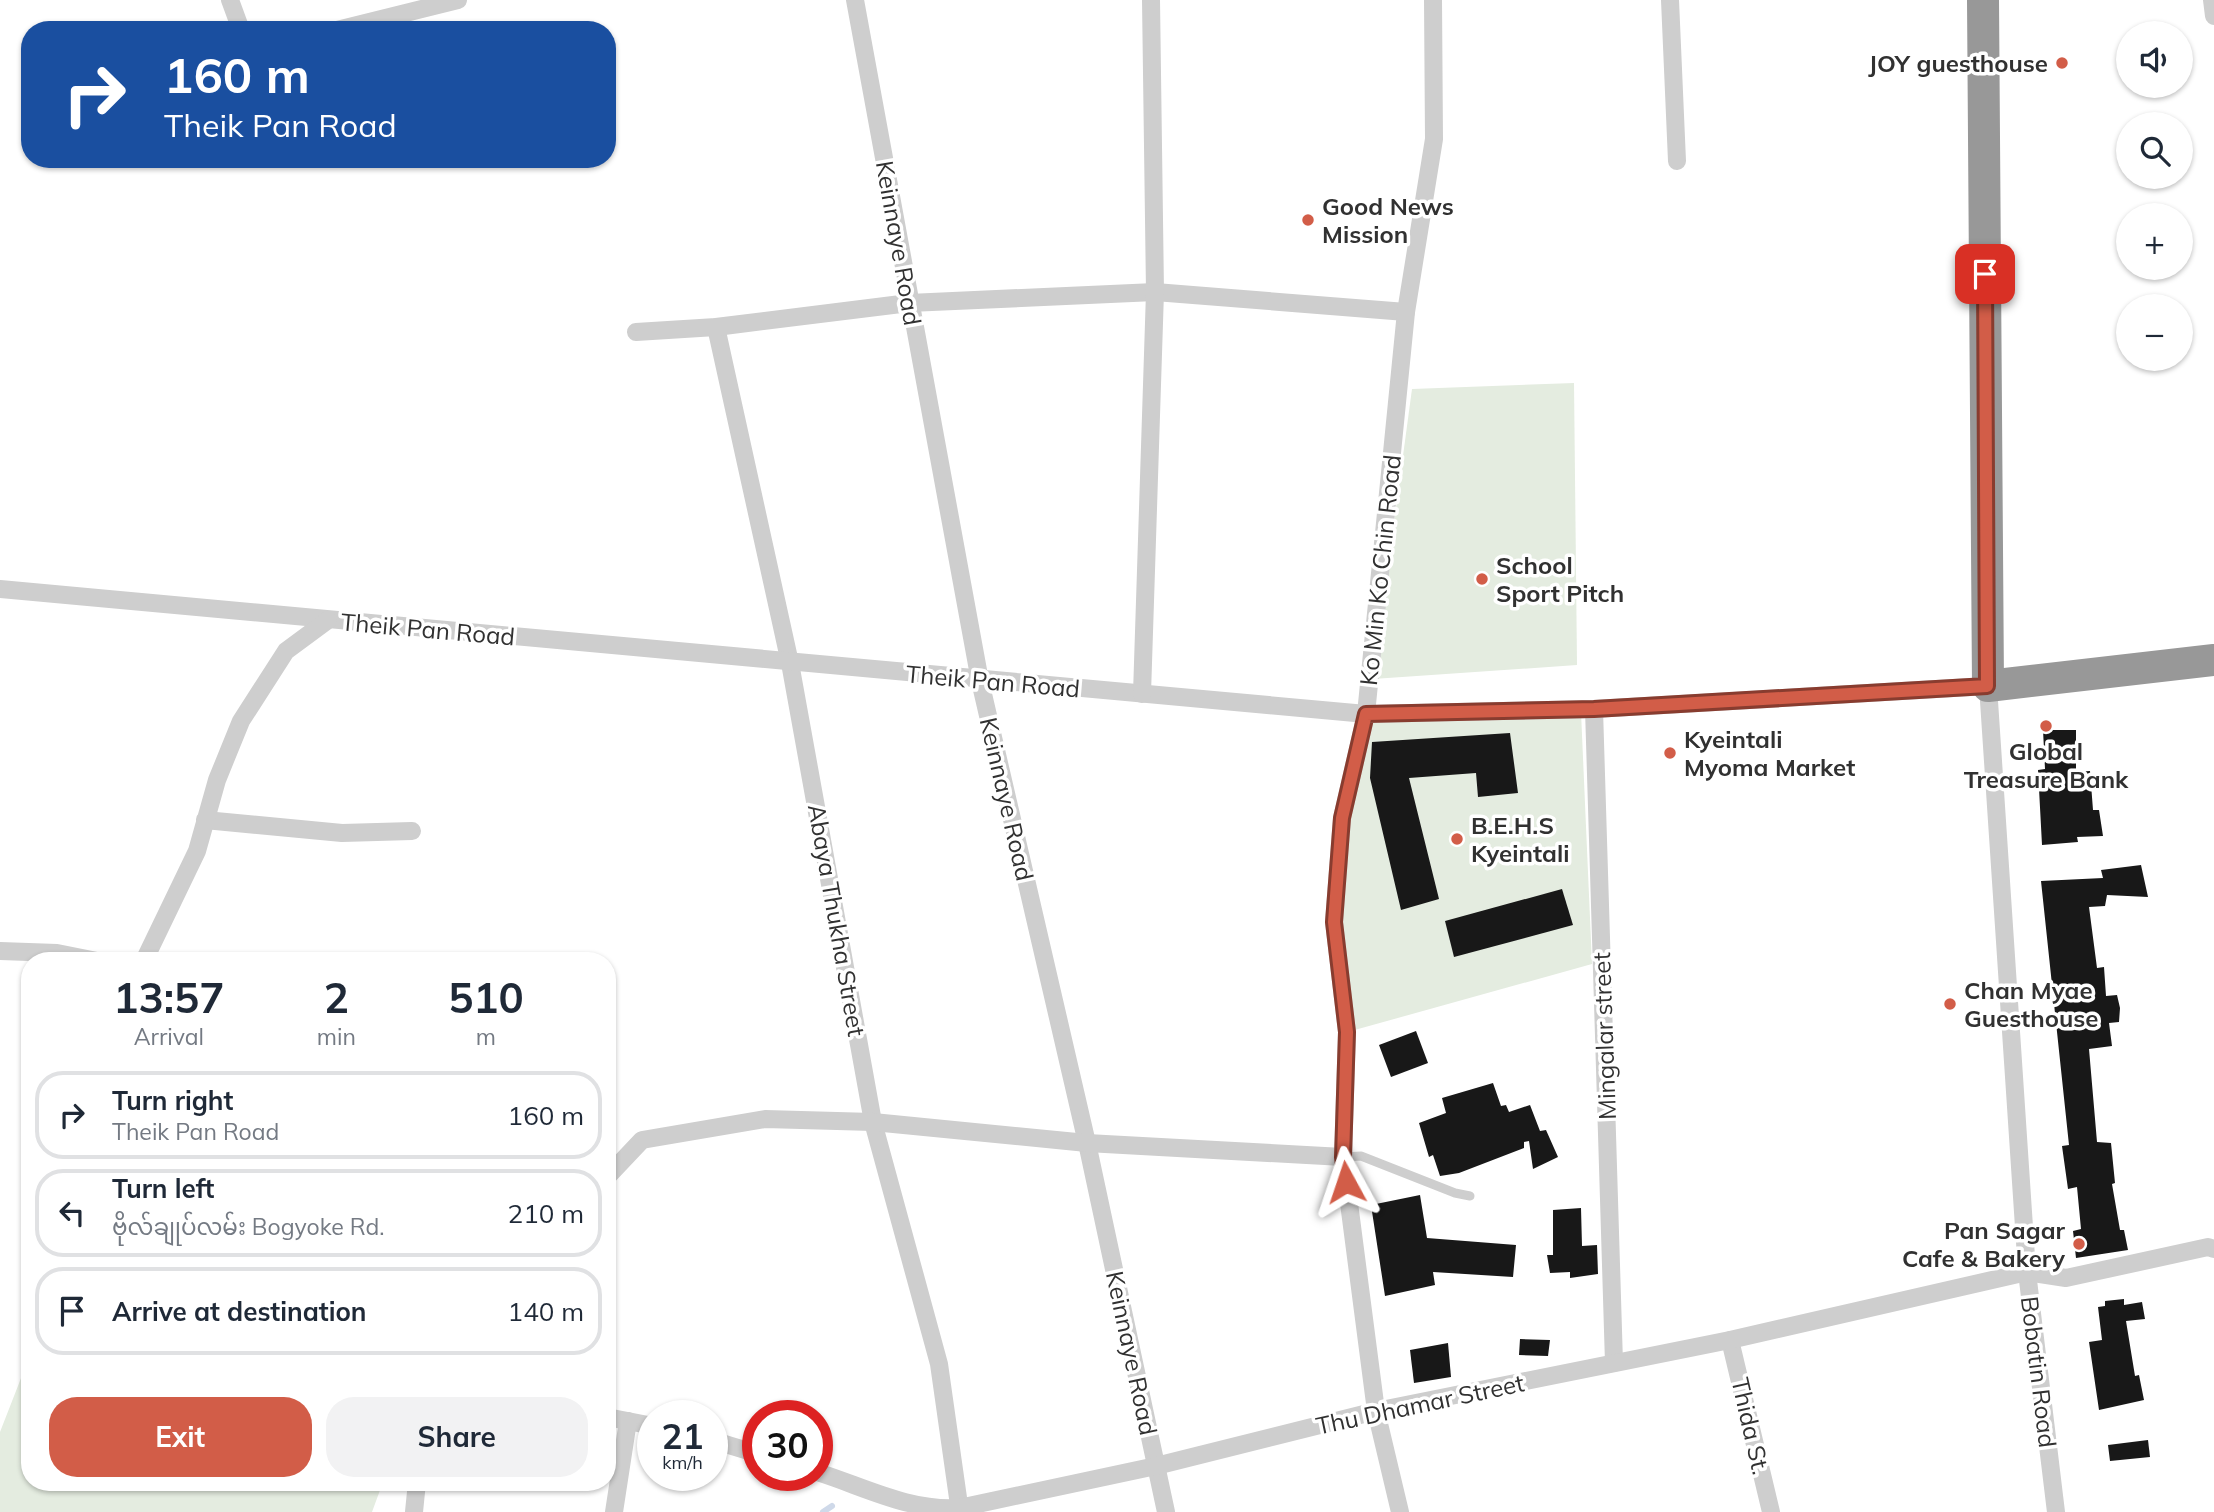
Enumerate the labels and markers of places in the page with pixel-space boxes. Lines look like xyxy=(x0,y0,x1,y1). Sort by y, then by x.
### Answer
place label: JOY guesthouse xyxy=(1868,48,2048,78)
marker: JOY guesthouse xyxy=(2054,55,2070,71)
place label: Good News Mission xyxy=(1322,191,1454,249)
marker: Good News Mission xyxy=(1300,212,1316,228)
pin xyxy=(1955,244,2015,304)
place label: School Sport Pitch xyxy=(1496,550,1624,608)
marker: School Sport Pitch xyxy=(1474,571,1490,587)
marker: Global Treasure Bank xyxy=(2038,718,2054,734)
place label: Kyeintali Myoma Market xyxy=(1684,724,1855,782)
place label: Global Treasure Bank xyxy=(1964,736,2129,794)
marker: Kyeintali Myoma Market xyxy=(1662,745,1678,761)
place label: B.E.H.S Kyeintali xyxy=(1471,810,1569,868)
marker: B.E.H.S Kyeintali xyxy=(1449,831,1465,847)
place label: Chan Myae Guesthouse xyxy=(1964,975,2098,1033)
marker: Chan Myae Guesthouse xyxy=(1942,996,1958,1012)
place label: Pan Sagar Cafe & Bakery xyxy=(1902,1215,2066,1273)
marker: Pan Sagar Cafe & Bakery xyxy=(2071,1236,2087,1252)

